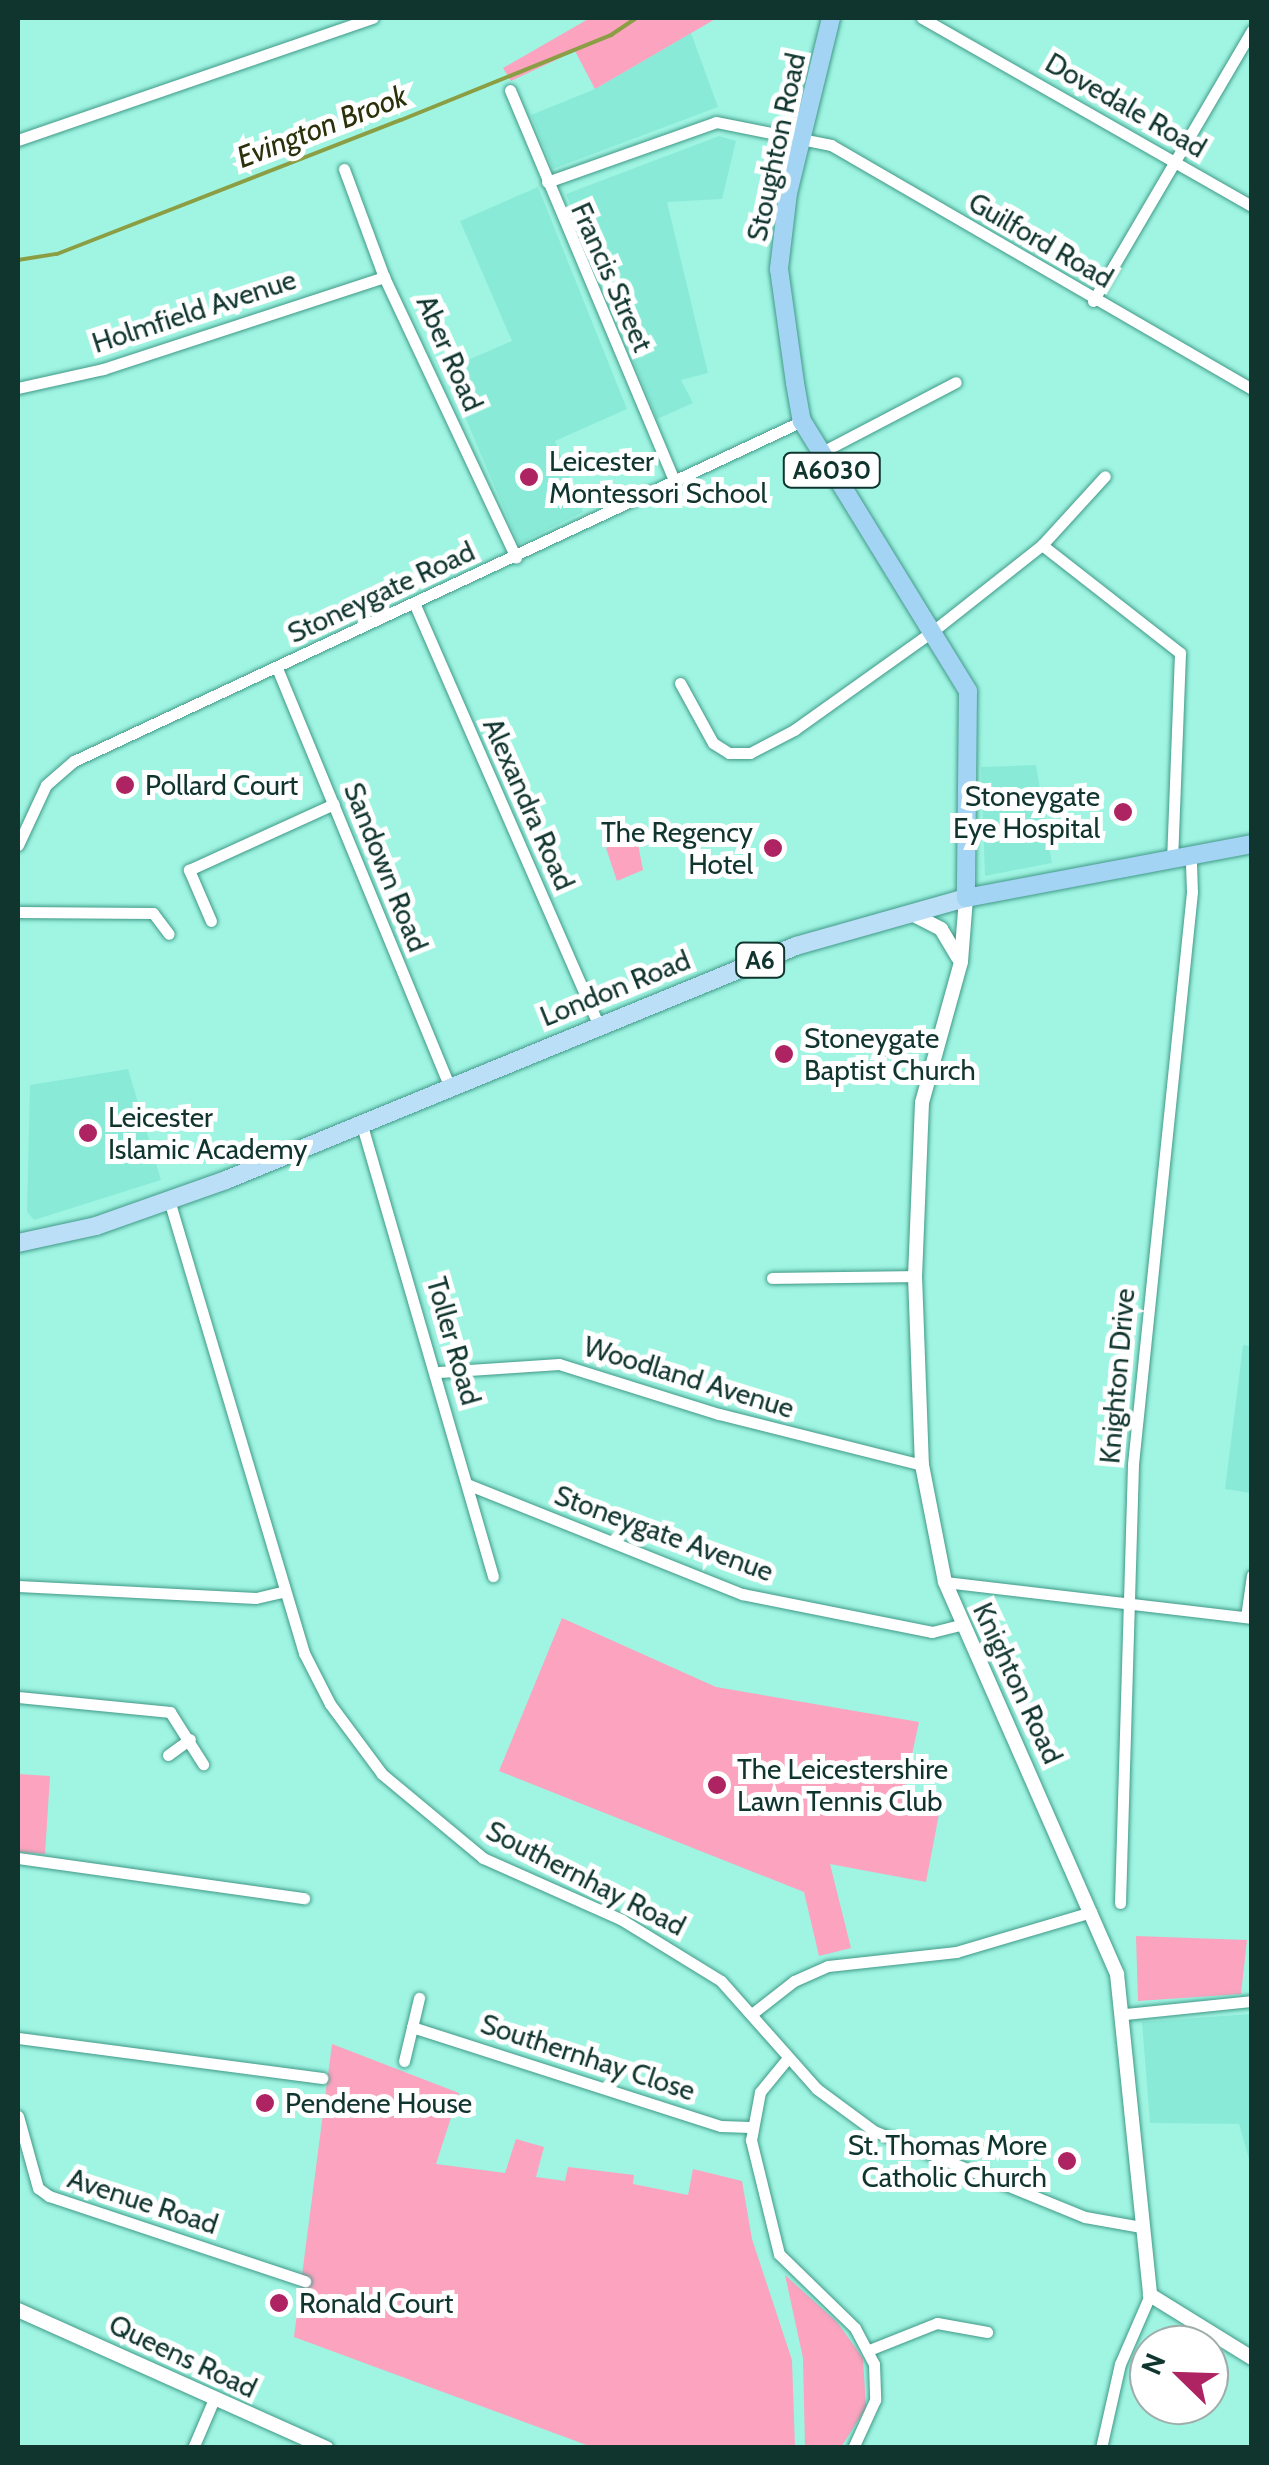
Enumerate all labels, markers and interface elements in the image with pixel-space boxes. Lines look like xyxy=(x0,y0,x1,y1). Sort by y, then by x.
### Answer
street label: Dovedale Road xyxy=(1040,45,1212,165)
street label: Stoughton Road xyxy=(740,50,812,244)
water label: Evington Brook xyxy=(232,78,412,176)
street label: Guilford Road xyxy=(963,185,1119,295)
street label: Francis Street xyxy=(564,197,660,357)
street label: Holmfield Avenue xyxy=(88,262,300,360)
street label: Aber Road xyxy=(410,290,490,416)
place label: Leicester Montessori School xyxy=(549,444,767,510)
road number: A6030 xyxy=(782,450,882,490)
marker: Leicester Montessori School xyxy=(518,466,540,488)
street label: Stoneygate Road xyxy=(282,534,480,650)
street label: Alexandra Road xyxy=(476,713,582,895)
place label: Pollard Court xyxy=(145,768,298,802)
marker: Pollard Court xyxy=(114,774,136,796)
street label: Sandown Road xyxy=(337,778,435,956)
place label: Stoneygate Eye Hospital xyxy=(953,779,1100,845)
marker: Stoneygate Eye Hospital xyxy=(1110,799,1136,825)
place label: The Regency Hotel xyxy=(601,815,753,881)
marker: The Regency Hotel xyxy=(762,837,784,859)
road number: A6 xyxy=(735,940,785,980)
street label: London Road xyxy=(535,943,695,1033)
place label: Stoneygate Baptist Church xyxy=(804,1021,976,1087)
marker: Stoneygate Baptist Church xyxy=(773,1043,795,1065)
place label: Leicester Islamic Academy xyxy=(108,1100,307,1166)
marker: Leicester Islamic Academy xyxy=(77,1122,99,1144)
street label: Toller Road xyxy=(420,1273,488,1409)
street label: Knighton Drive xyxy=(1093,1287,1141,1465)
street label: Woodland Avenue xyxy=(580,1329,798,1425)
street label: Stoneygate Avenue xyxy=(550,1478,778,1588)
street label: Knighton Road xyxy=(966,1597,1070,1769)
place label: The Leicestershire Lawn Tennis Club xyxy=(737,1752,948,1818)
marker: The Leicestershire Lawn Tennis Club xyxy=(706,1774,728,1796)
street label: Southernhay Road xyxy=(481,1813,691,1943)
street label: Southernhay Close xyxy=(477,2007,699,2107)
place label: Pendene House xyxy=(285,2086,472,2120)
marker: Pendene House xyxy=(254,2092,276,2114)
place label: St. Thomas More Catholic Church xyxy=(848,2128,1047,2194)
marker: St. Thomas More Catholic Church xyxy=(1056,2150,1078,2172)
street label: Avenue Road xyxy=(64,2161,222,2241)
place label: Ronald Court xyxy=(299,2286,453,2320)
marker: Ronald Court xyxy=(268,2292,290,2314)
street label: Queens Road xyxy=(104,2307,262,2405)
north arrow xyxy=(1129,2325,1229,2425)
text: N xyxy=(1134,2348,1173,2380)

